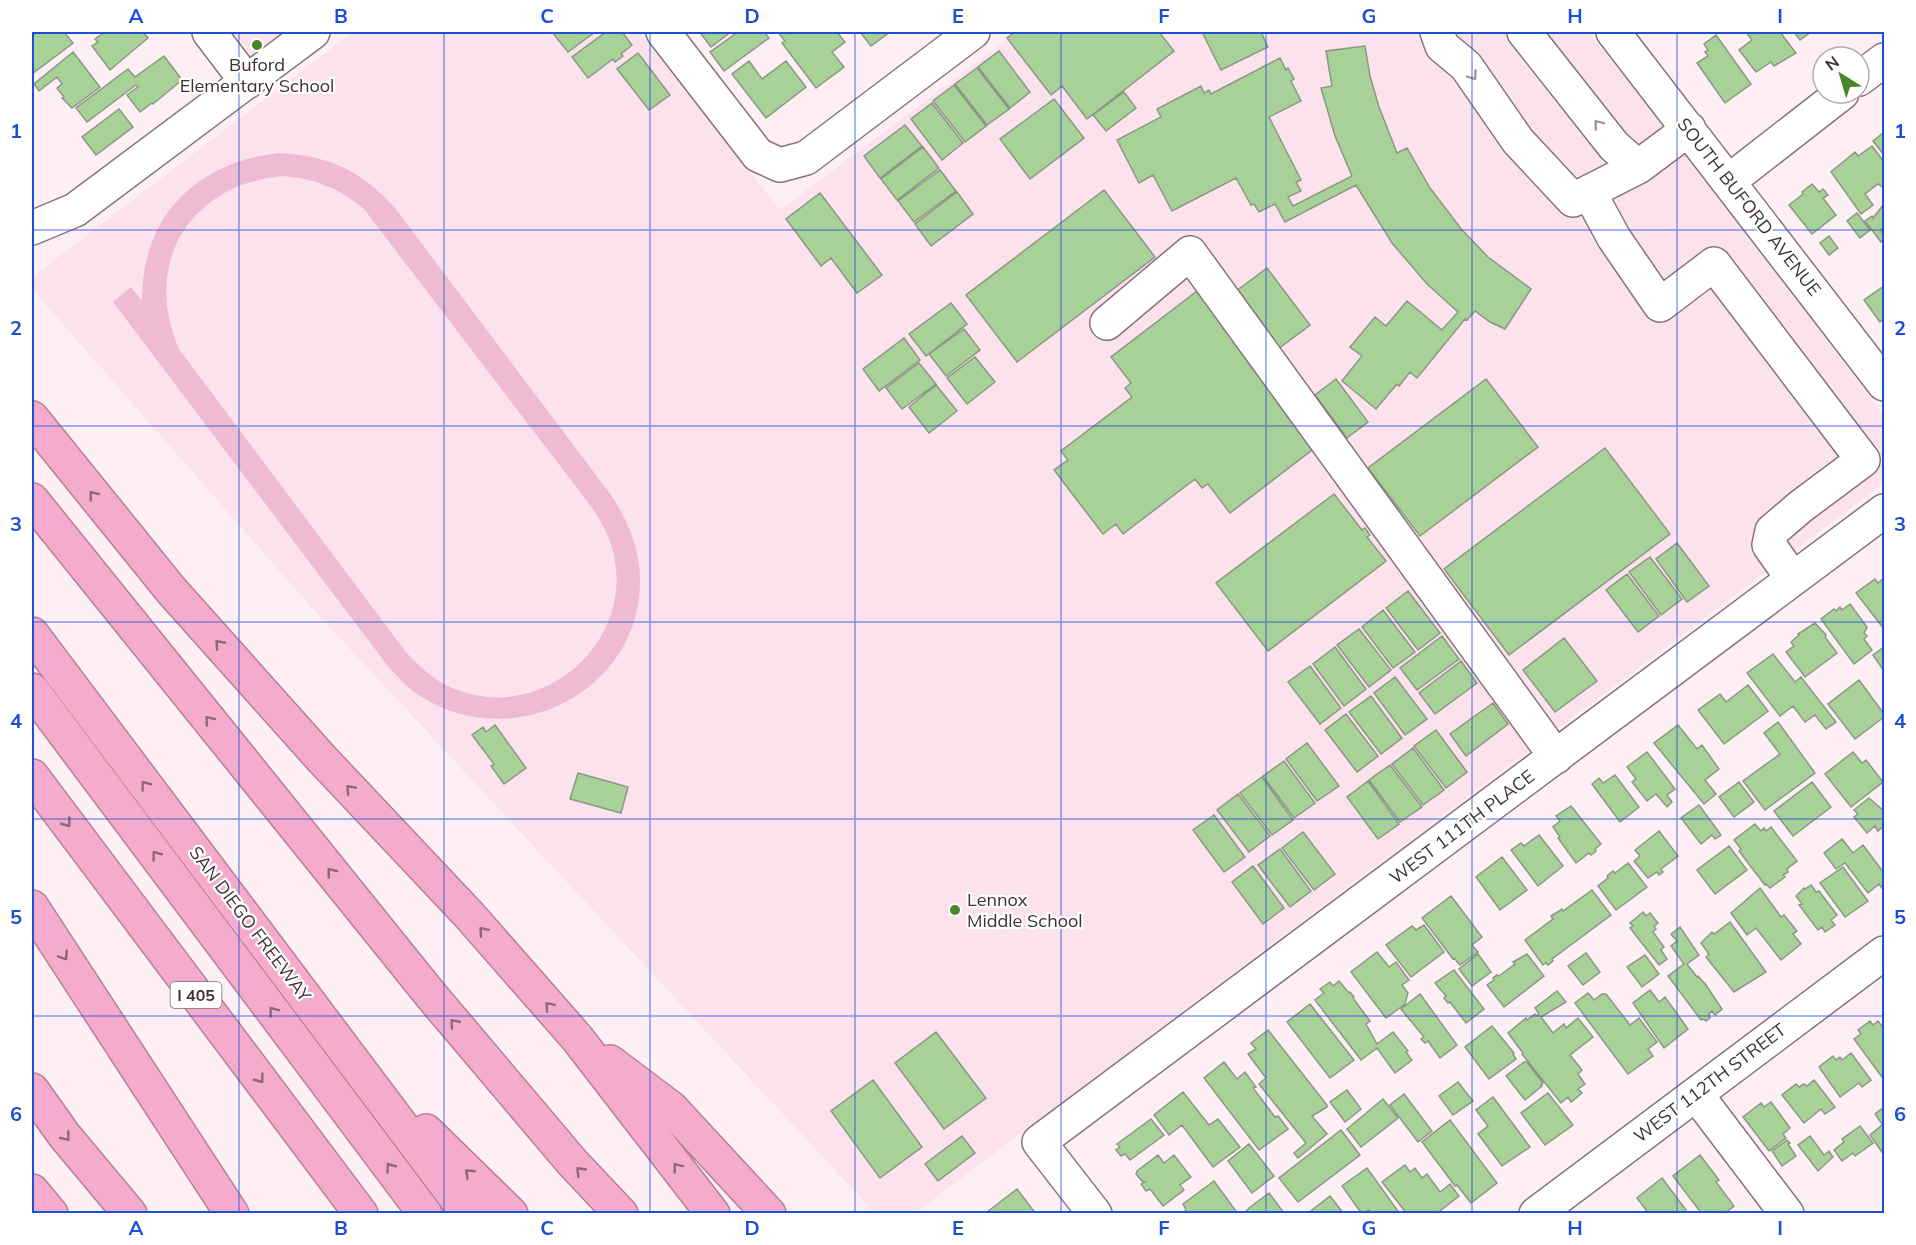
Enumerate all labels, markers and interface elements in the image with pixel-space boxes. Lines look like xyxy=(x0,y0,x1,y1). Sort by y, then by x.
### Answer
text: A xyxy=(129,3,144,28)
text: B xyxy=(334,3,348,28)
text: C xyxy=(540,3,554,28)
text: D xyxy=(744,3,760,28)
text: E xyxy=(952,3,964,28)
text: F xyxy=(1158,3,1170,28)
text: G xyxy=(1362,3,1376,28)
text: H xyxy=(1567,3,1583,28)
text: I xyxy=(1777,3,1783,28)
marker: Buford Elementary School xyxy=(250,38,264,52)
north arrow xyxy=(1811,45,1871,105)
text: N xyxy=(1821,51,1843,75)
place label: Buford Elementary School xyxy=(180,53,334,97)
one-way arrow xyxy=(1466,69,1477,80)
street label: SOUTH BUFORD AVENUE xyxy=(1673,113,1826,300)
text: 1 xyxy=(10,118,22,143)
text: 1 xyxy=(1894,118,1906,143)
one-way arrow xyxy=(1594,120,1605,131)
text: 2 xyxy=(10,315,22,340)
text: 2 xyxy=(1894,315,1906,340)
one-way arrow xyxy=(90,491,101,502)
text: 3 xyxy=(10,511,22,536)
text: 3 xyxy=(1894,511,1906,536)
one-way arrow xyxy=(215,640,226,651)
text: 4 xyxy=(10,708,22,733)
text: 4 xyxy=(1894,708,1906,733)
one-way arrow xyxy=(205,715,216,726)
street label: WEST 111TH PLACE xyxy=(1385,765,1539,889)
one-way arrow xyxy=(141,780,152,791)
one-way arrow xyxy=(346,785,357,795)
one-way arrow xyxy=(59,816,70,827)
street label: SAN DIEGO FREEWAY xyxy=(184,841,317,1007)
one-way arrow xyxy=(152,851,163,862)
one-way arrow xyxy=(327,867,338,878)
place label: Lennox Middle School xyxy=(967,888,1083,932)
marker: Lennox Middle School xyxy=(948,903,962,917)
text: 5 xyxy=(10,904,22,929)
text: 5 xyxy=(1894,904,1906,929)
one-way arrow xyxy=(479,927,490,938)
one-way arrow xyxy=(57,949,68,960)
road number: I 405 xyxy=(170,982,222,1008)
one-way arrow xyxy=(546,1002,557,1013)
one-way arrow xyxy=(269,1006,280,1017)
street label: WEST 112TH STREET xyxy=(1629,1018,1790,1147)
one-way arrow xyxy=(450,1019,461,1030)
one-way arrow xyxy=(253,1073,264,1084)
text: 6 xyxy=(10,1101,22,1126)
text: 6 xyxy=(1894,1101,1906,1126)
one-way arrow xyxy=(59,1130,70,1141)
one-way arrow xyxy=(386,1162,397,1173)
one-way arrow xyxy=(674,1163,685,1174)
one-way arrow xyxy=(577,1168,588,1179)
one-way arrow xyxy=(465,1169,476,1180)
text: A xyxy=(129,1215,144,1240)
text: B xyxy=(334,1215,348,1240)
text: C xyxy=(540,1215,554,1240)
text: D xyxy=(744,1215,760,1240)
text: E xyxy=(952,1215,964,1240)
text: F xyxy=(1158,1215,1170,1240)
text: G xyxy=(1362,1215,1376,1240)
text: H xyxy=(1567,1215,1583,1240)
text: I xyxy=(1777,1215,1783,1240)

